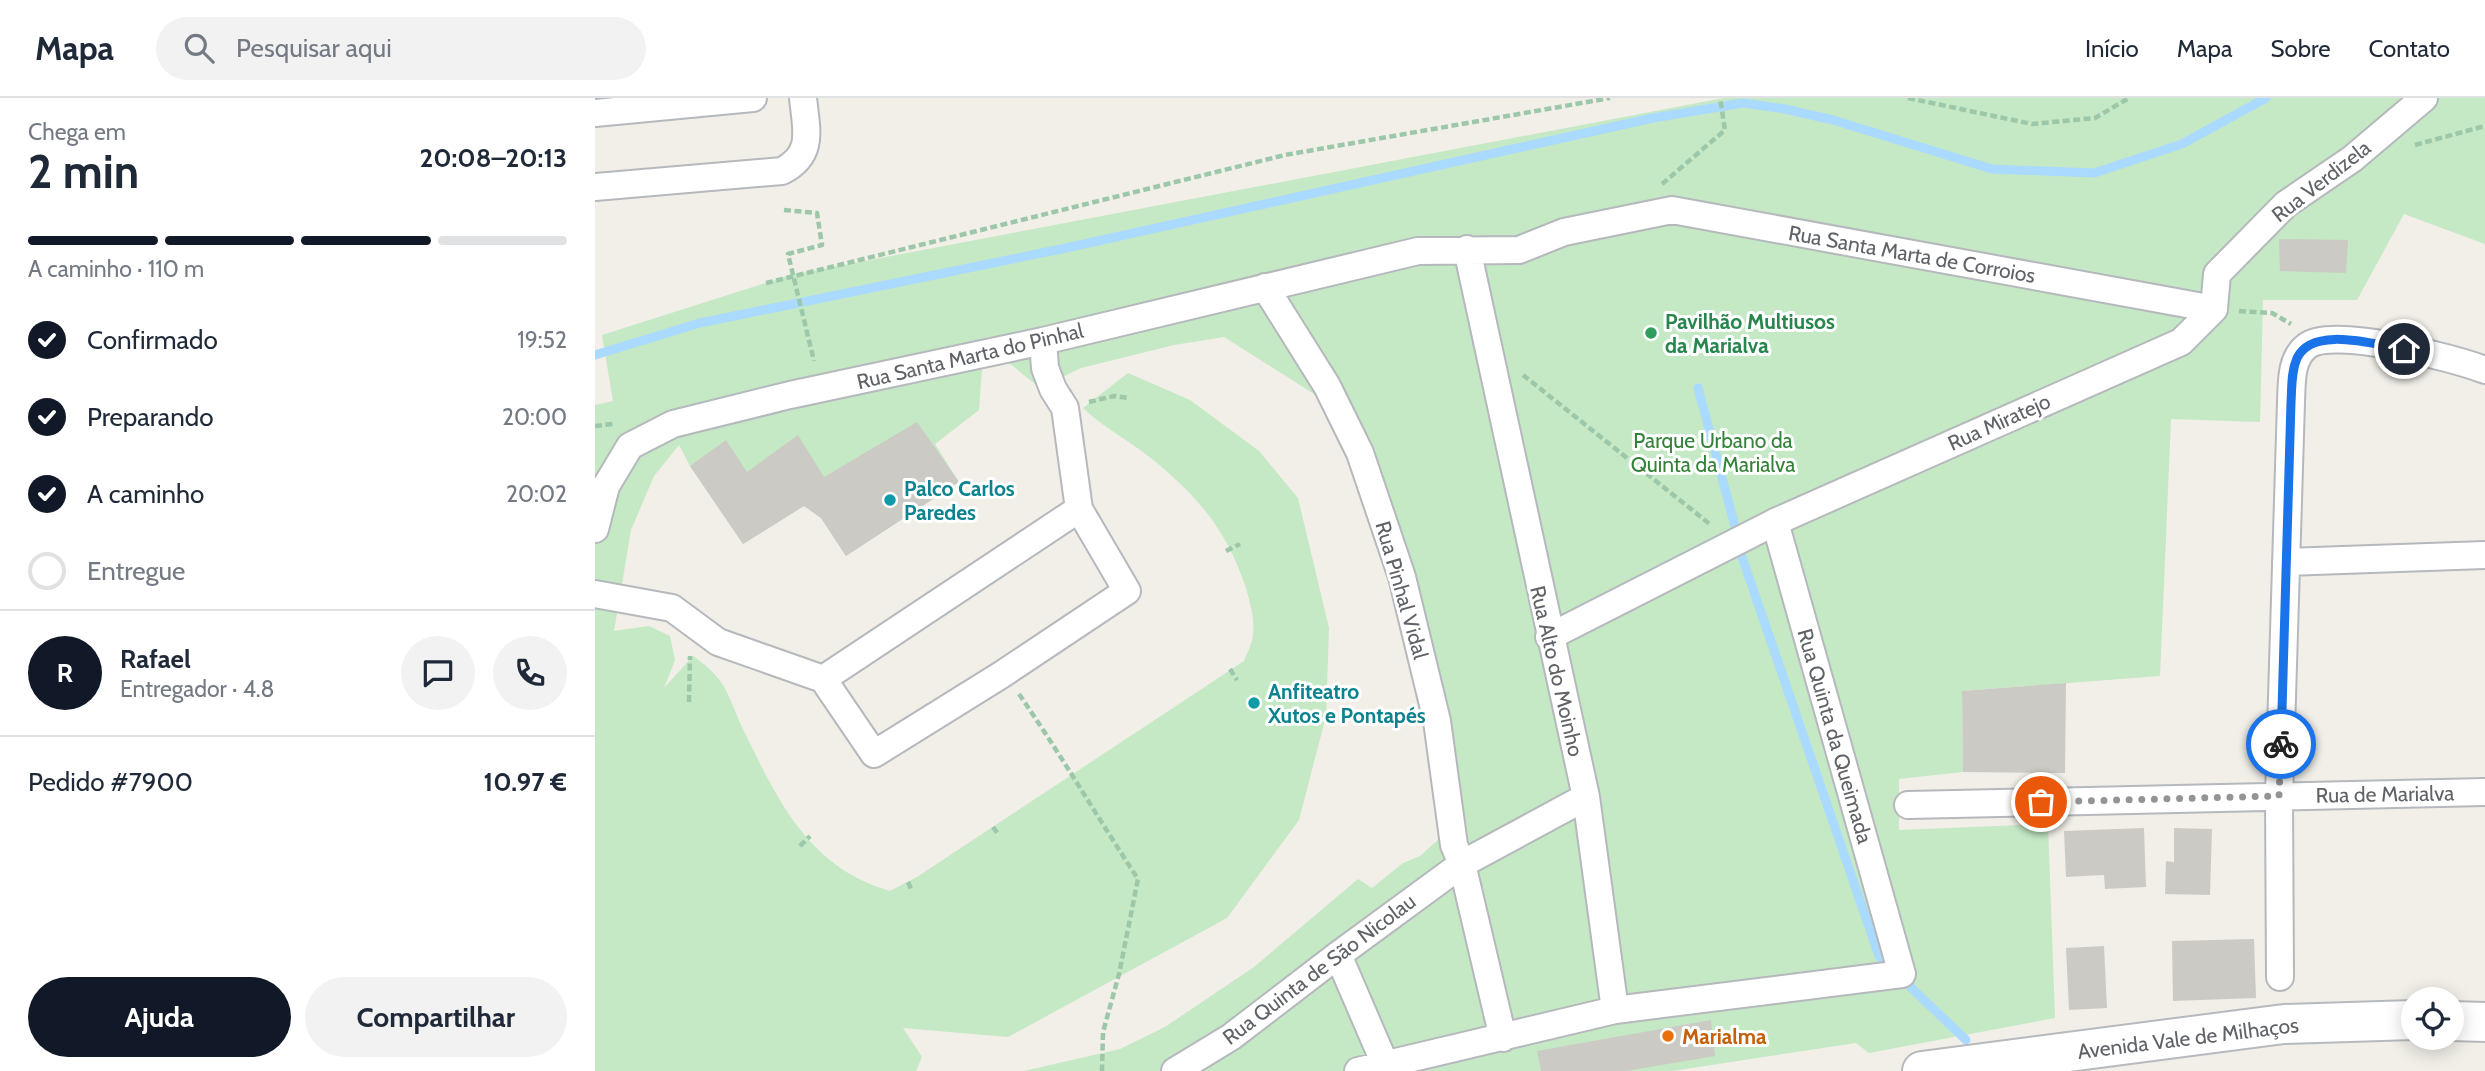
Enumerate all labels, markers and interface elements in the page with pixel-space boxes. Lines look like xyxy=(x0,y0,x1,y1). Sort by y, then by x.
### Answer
search box xyxy=(156,17,646,80)
text: Mapa xyxy=(35,28,114,68)
icon: search xyxy=(180,29,218,67)
text: Pesquisar aqui xyxy=(236,32,392,64)
text: Início xyxy=(2085,34,2139,63)
text: Mapa xyxy=(2177,34,2232,63)
text: Sobre xyxy=(2270,34,2331,63)
text: Contato xyxy=(2369,34,2450,63)
text: Chega em xyxy=(28,118,126,146)
street label: Rua Verdizela xyxy=(2267,135,2375,227)
text: 20:08–20:13 xyxy=(419,142,567,174)
text: 2 min xyxy=(28,144,139,200)
street label: Rua Santa Marta de Corroios xyxy=(1787,220,2038,288)
text: A caminho · 110 m xyxy=(28,255,204,283)
place label: Pavilhão Multiusos da Marialva xyxy=(1665,309,1835,358)
street label: Rua Santa Marta do Pinhal xyxy=(854,318,1086,394)
pin xyxy=(2374,319,2434,379)
icon: check xyxy=(28,321,66,359)
text: Confirmado xyxy=(87,324,218,356)
marker: Pavilhão Multiusos da Marialva xyxy=(1643,325,1659,341)
text: 19:52 xyxy=(517,326,567,354)
icon: home xyxy=(2385,330,2423,368)
street label: Rua Miratejo xyxy=(1944,388,2055,457)
icon: check xyxy=(28,398,66,436)
text: Preparando xyxy=(87,401,214,433)
text: 20:00 xyxy=(502,403,567,431)
park label: Parque Urbano da Quinta da Marialva xyxy=(1631,428,1795,477)
icon: check xyxy=(28,475,66,513)
place label: Palco Carlos Paredes xyxy=(904,476,1015,525)
text: A caminho xyxy=(87,478,204,510)
text: 20:02 xyxy=(506,480,567,508)
marker: Palco Carlos Paredes xyxy=(882,492,898,508)
street label: Rua Pinhal Vidal xyxy=(1370,518,1434,662)
text: Entregue xyxy=(87,555,185,587)
street label: Rua Alto do Moinho xyxy=(1525,583,1589,759)
street label: Rua Quinta da Queimada xyxy=(1792,626,1878,846)
button: chat xyxy=(401,636,475,710)
button: phone xyxy=(493,636,567,710)
text: Rafael xyxy=(120,643,191,675)
text: R xyxy=(57,657,73,689)
text: Entregador · 4.8 xyxy=(120,675,274,703)
place label: Anfiteatro Xutos e Pontapés xyxy=(1267,679,1426,728)
marker: Anfiteatro Xutos e Pontapés xyxy=(1246,695,1262,711)
courier xyxy=(2246,709,2316,779)
icon: bike xyxy=(2262,725,2300,763)
text: Pedido #7900 xyxy=(28,766,193,798)
text: 10.97 € xyxy=(484,766,567,798)
pin xyxy=(2011,772,2071,832)
street label: Rua de Marialva xyxy=(2315,780,2455,808)
icon: bag xyxy=(2022,783,2060,821)
street label: Rua Quinta de São Nicolau xyxy=(1218,888,1420,1050)
button: Ajuda xyxy=(28,977,291,1057)
button: Compartilhar xyxy=(305,977,567,1057)
map controls xyxy=(2401,987,2464,1050)
button: locate xyxy=(2401,987,2464,1050)
street label: Avenida Vale de Milhaços xyxy=(2076,1012,2300,1064)
place label: Marialma xyxy=(1682,1024,1767,1049)
marker: Marialma xyxy=(1660,1028,1676,1044)

